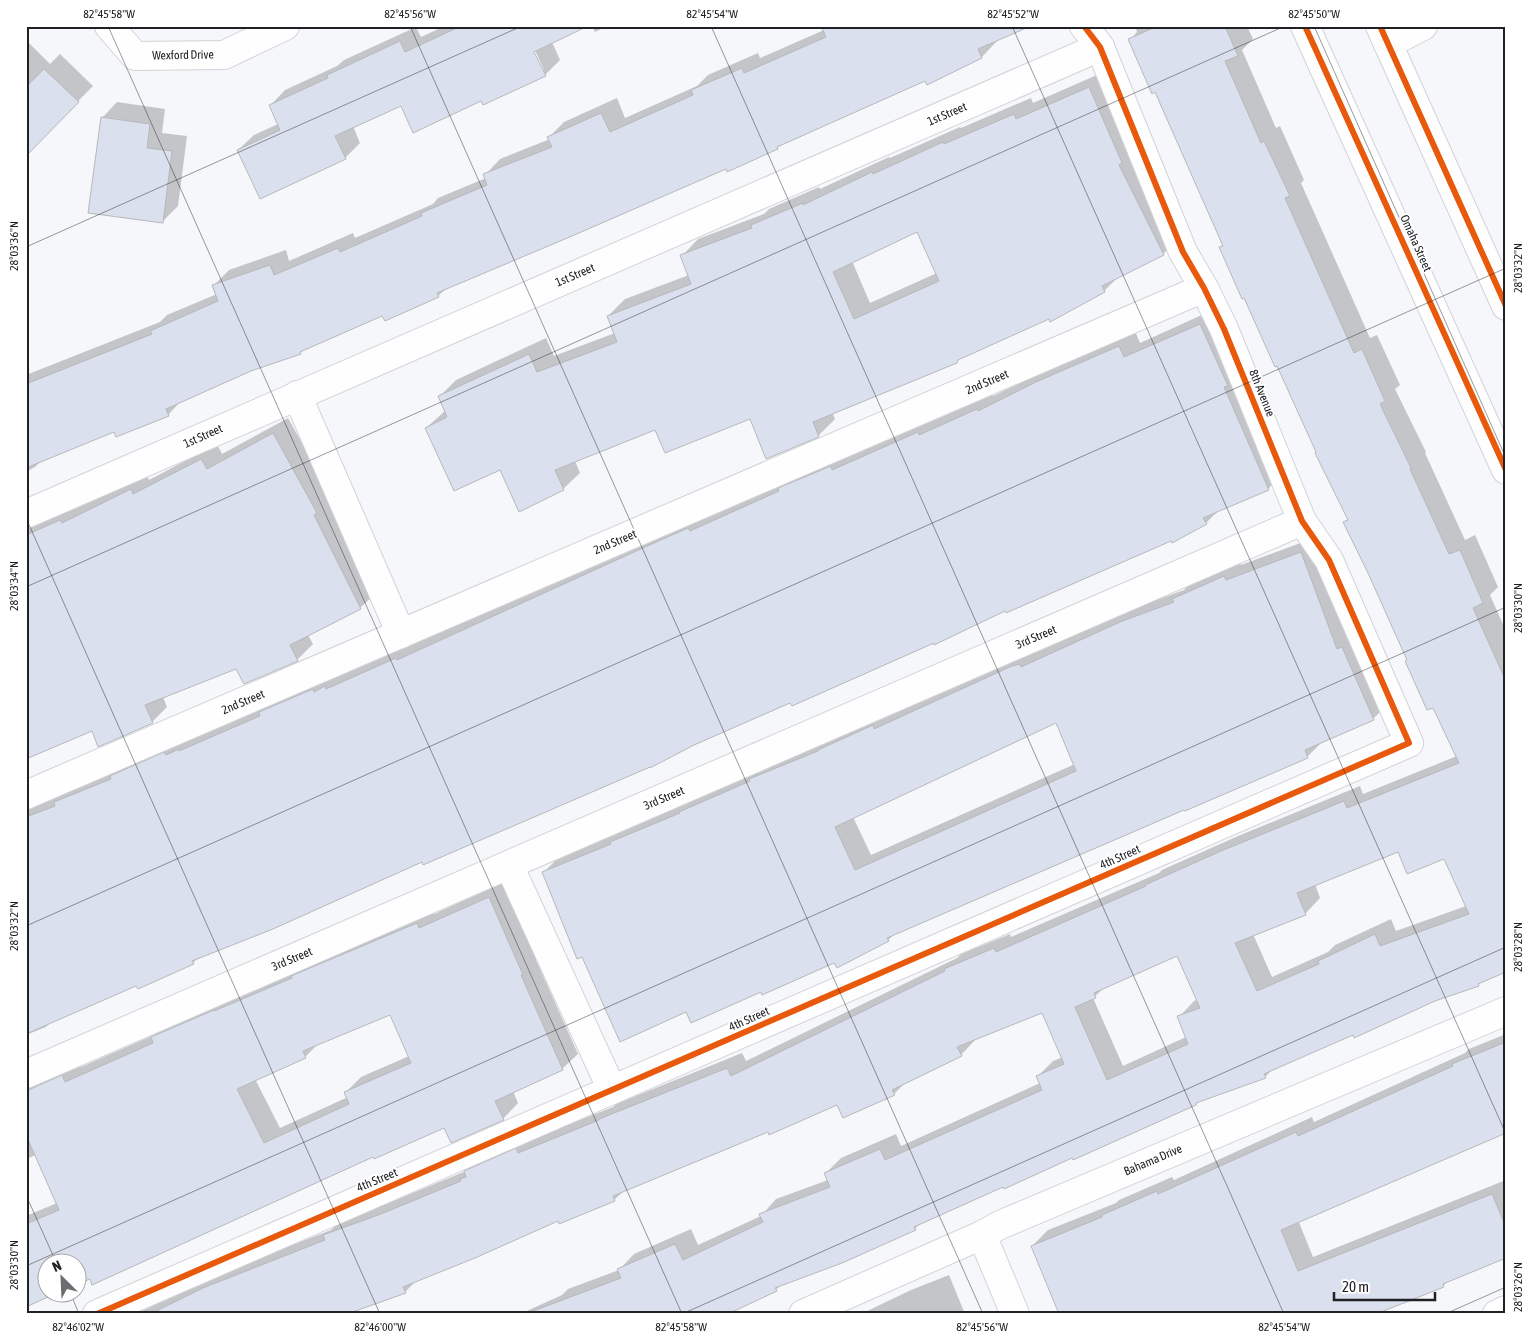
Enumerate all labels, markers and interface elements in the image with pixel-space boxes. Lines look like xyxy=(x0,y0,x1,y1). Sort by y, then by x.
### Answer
text: 82°45'58"W xyxy=(83,7,135,21)
text: 82°45'56"W xyxy=(384,7,436,21)
text: 82°45'54"W xyxy=(686,7,738,21)
text: 82°45'52"W xyxy=(987,7,1039,21)
text: 82°45'50"W xyxy=(1288,7,1340,21)
street label: Wexford Drive xyxy=(152,47,214,63)
street label: 1st Street xyxy=(925,99,969,129)
street label: Omaha Street xyxy=(1397,212,1435,274)
text: 28°03'36"N xyxy=(7,221,21,271)
text: 28°03'32"N xyxy=(1511,243,1525,293)
street label: 1st Street xyxy=(553,260,597,290)
street label: 2nd Street xyxy=(963,367,1011,397)
street label: 8th Avenue xyxy=(1246,367,1278,419)
street label: 1st Street xyxy=(181,421,225,451)
street label: 2nd Street xyxy=(591,527,639,557)
text: 28°03'34"N xyxy=(7,561,21,611)
text: 28°03'30"N xyxy=(1511,583,1525,633)
street label: 3rd Street xyxy=(1014,622,1059,652)
street label: 2nd Street xyxy=(219,687,267,717)
street label: 3rd Street xyxy=(642,783,687,813)
street label: 4th Street xyxy=(1098,842,1143,872)
text: 28°03'32"N xyxy=(7,901,21,951)
text: 28°03'28"N xyxy=(1511,922,1525,972)
street label: 3rd Street xyxy=(270,944,315,974)
street label: 4th Street xyxy=(727,1004,772,1034)
street label: Bahama Drive xyxy=(1122,1141,1184,1179)
street label: 4th Street xyxy=(355,1165,400,1195)
text: 28°03'30"N xyxy=(7,1240,21,1290)
north arrow xyxy=(38,1252,88,1302)
text: N xyxy=(50,1257,64,1275)
text: 28°03'26"N xyxy=(1511,1262,1525,1312)
scale bar xyxy=(1334,1270,1436,1302)
text: 20 m xyxy=(1342,1278,1369,1295)
text: 82°46'02"W xyxy=(52,1320,104,1334)
text: 82°46'00"W xyxy=(354,1320,406,1334)
text: 82°45'58"W xyxy=(655,1320,707,1334)
text: 82°45'56"W xyxy=(956,1320,1008,1334)
text: 82°45'54"W xyxy=(1258,1320,1310,1334)

